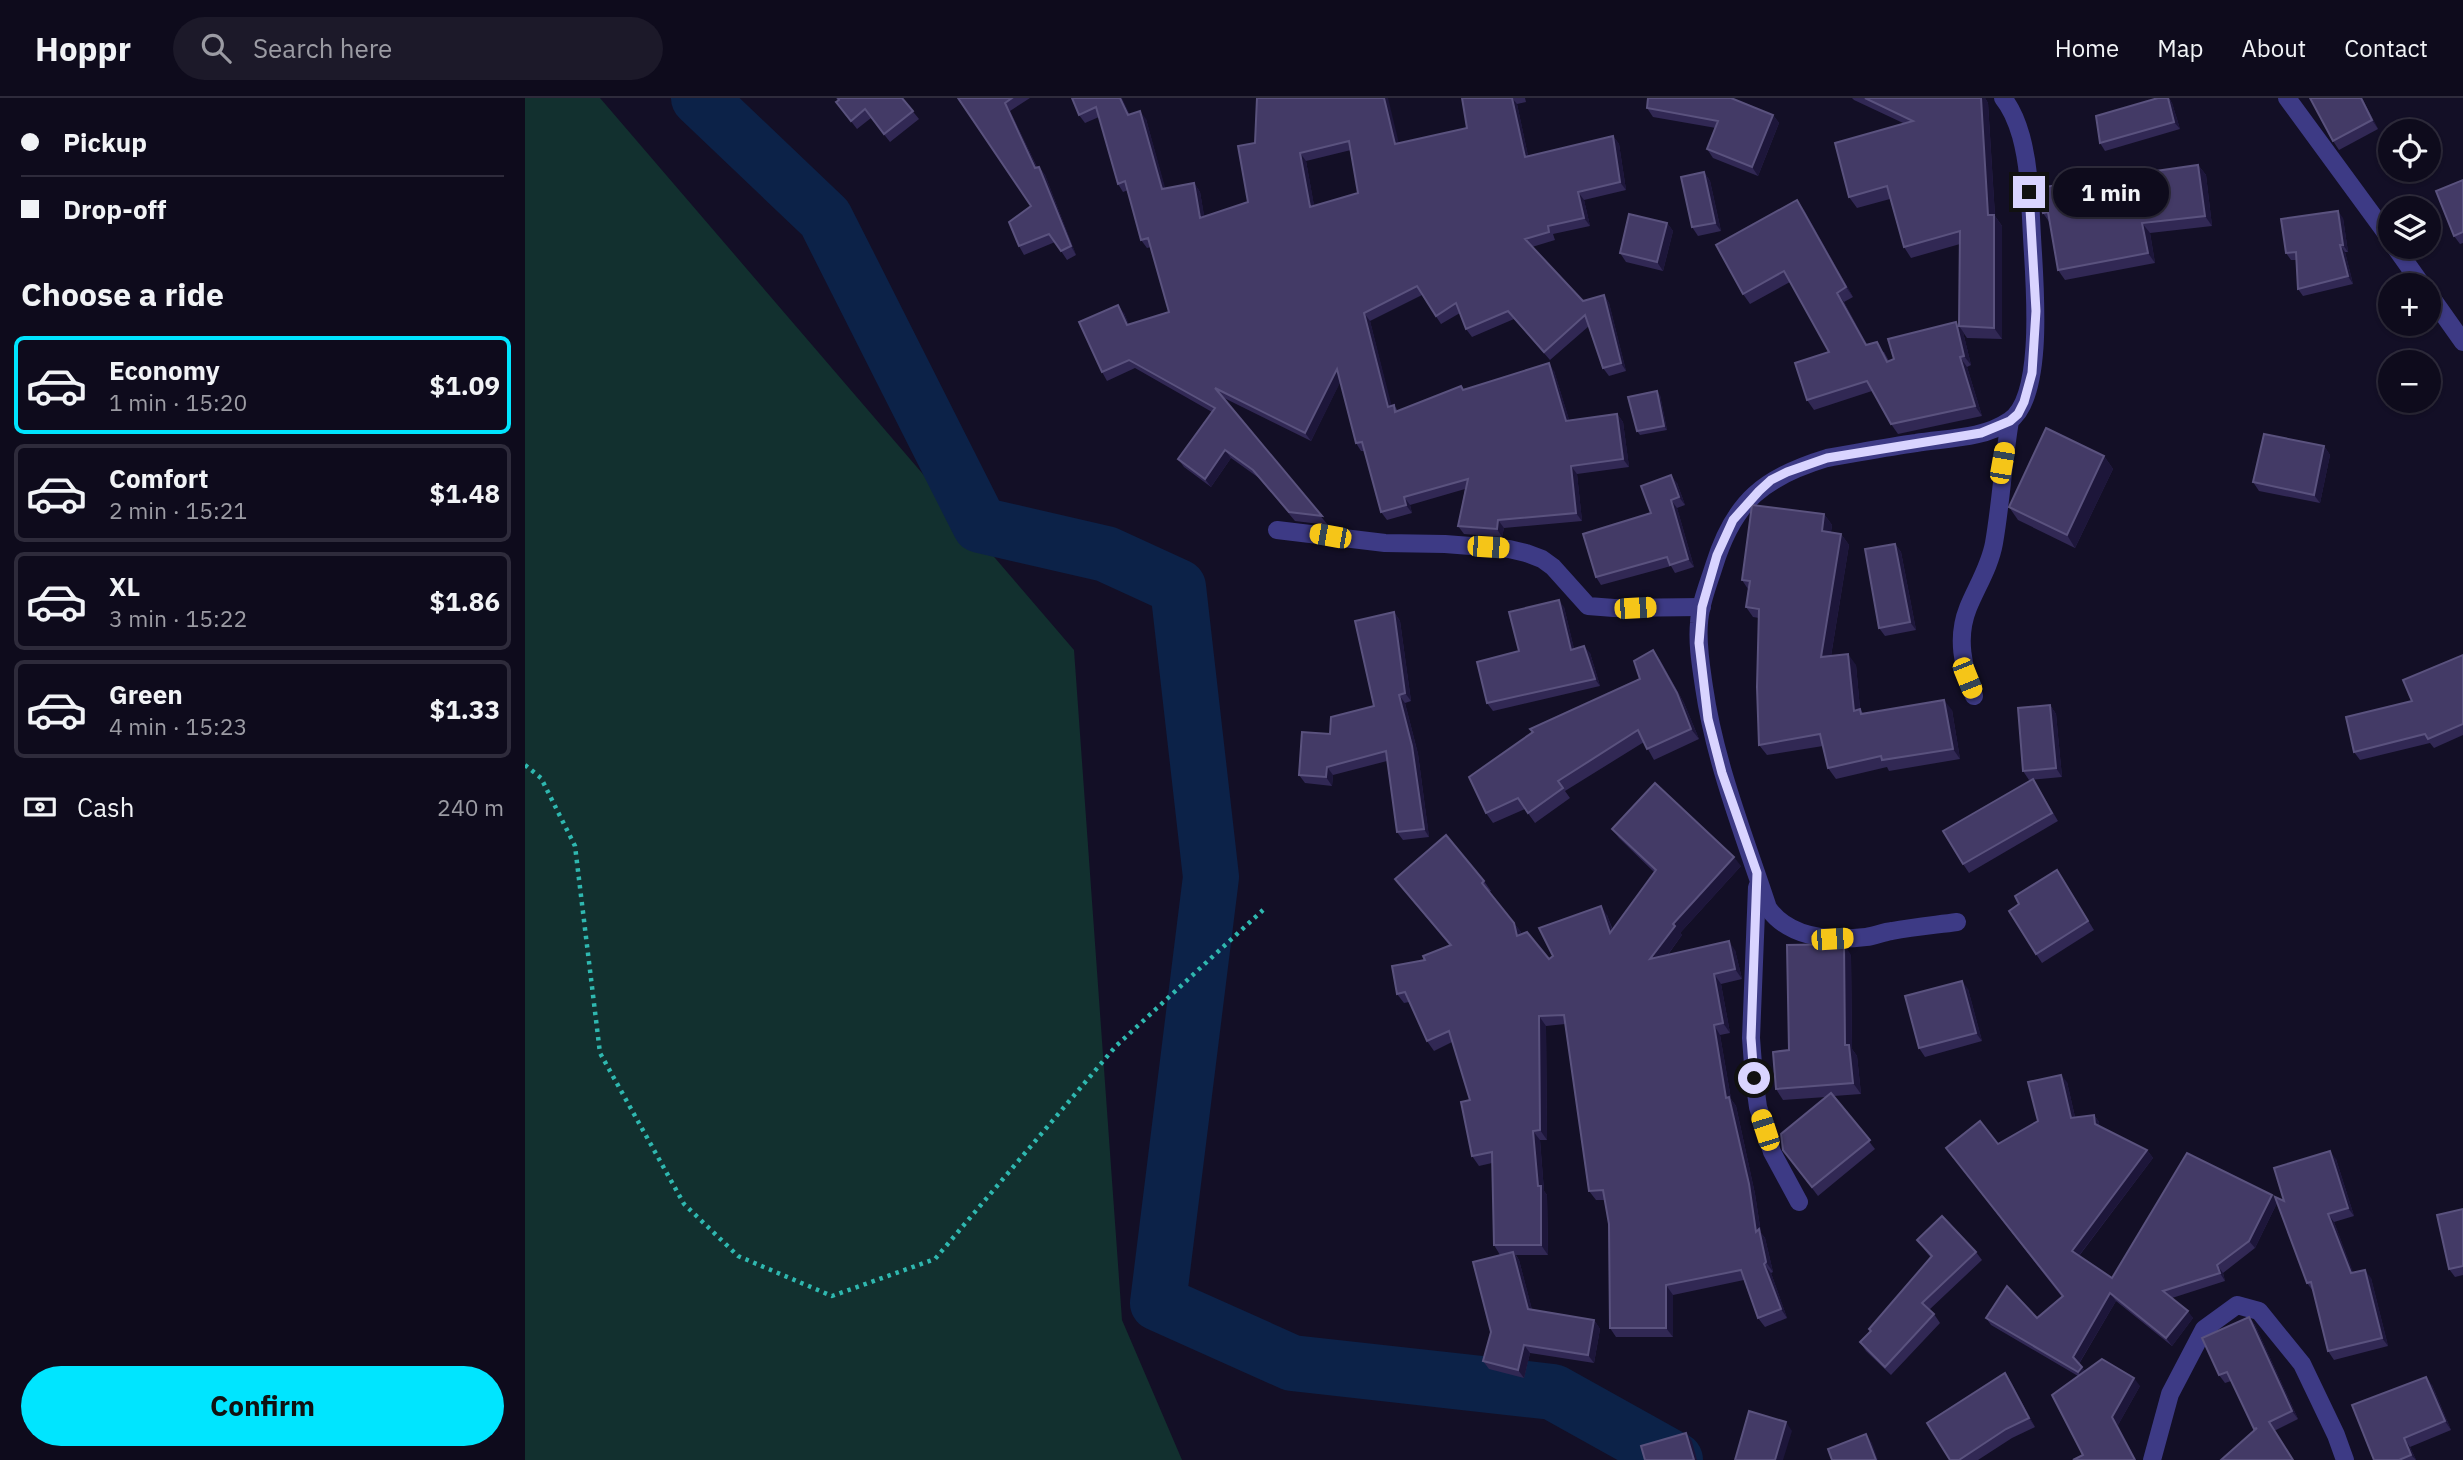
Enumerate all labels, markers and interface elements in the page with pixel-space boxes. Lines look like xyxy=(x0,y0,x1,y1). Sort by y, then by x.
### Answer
search box xyxy=(173,17,663,80)
text: Hoppr xyxy=(35,27,131,70)
icon: search xyxy=(197,29,235,67)
text: Search here xyxy=(253,31,392,65)
text: Home xyxy=(2055,32,2119,64)
text: Map xyxy=(2157,32,2203,64)
text: About xyxy=(2241,32,2306,64)
text: Contact xyxy=(2344,32,2428,64)
map controls xyxy=(2378,119,2441,413)
button: locate xyxy=(2378,119,2441,182)
text: Pickup xyxy=(63,125,147,159)
callout: 1 min xyxy=(2053,168,2169,217)
route end xyxy=(2013,176,2045,208)
text: 1 min xyxy=(2081,177,2141,207)
text: Drop-off xyxy=(63,192,166,226)
button: layers xyxy=(2378,196,2441,259)
text: Choose a ride xyxy=(21,273,224,315)
button: + xyxy=(2378,273,2441,336)
button: − xyxy=(2378,350,2441,413)
text: Economy xyxy=(109,353,220,387)
icon: car xyxy=(25,354,88,417)
text: $1.09 xyxy=(430,368,500,402)
text: 1 min · 15:20 xyxy=(109,387,247,417)
car xyxy=(1989,440,2016,486)
text: Comfort xyxy=(109,461,208,495)
icon: car xyxy=(25,462,88,525)
text: $1.48 xyxy=(430,476,500,510)
text: 2 min · 15:21 xyxy=(109,495,247,525)
car xyxy=(1308,522,1353,550)
car xyxy=(1467,535,1510,559)
text: XL xyxy=(109,569,140,603)
icon: car xyxy=(25,570,88,633)
text: $1.86 xyxy=(430,584,500,618)
car xyxy=(1614,596,1657,620)
text: 3 min · 15:22 xyxy=(109,603,247,633)
car xyxy=(1950,655,1985,701)
text: Green xyxy=(109,677,183,711)
icon: car xyxy=(25,678,88,741)
text: $1.33 xyxy=(430,692,500,726)
text: 4 min · 15:23 xyxy=(109,711,247,741)
icon: cash xyxy=(21,788,59,826)
text: Cash xyxy=(77,790,134,824)
text: 240 m xyxy=(437,792,504,822)
car xyxy=(1811,927,1854,951)
route start xyxy=(1738,1062,1770,1094)
car xyxy=(1749,1107,1782,1153)
button: Confirm xyxy=(21,1366,504,1446)

